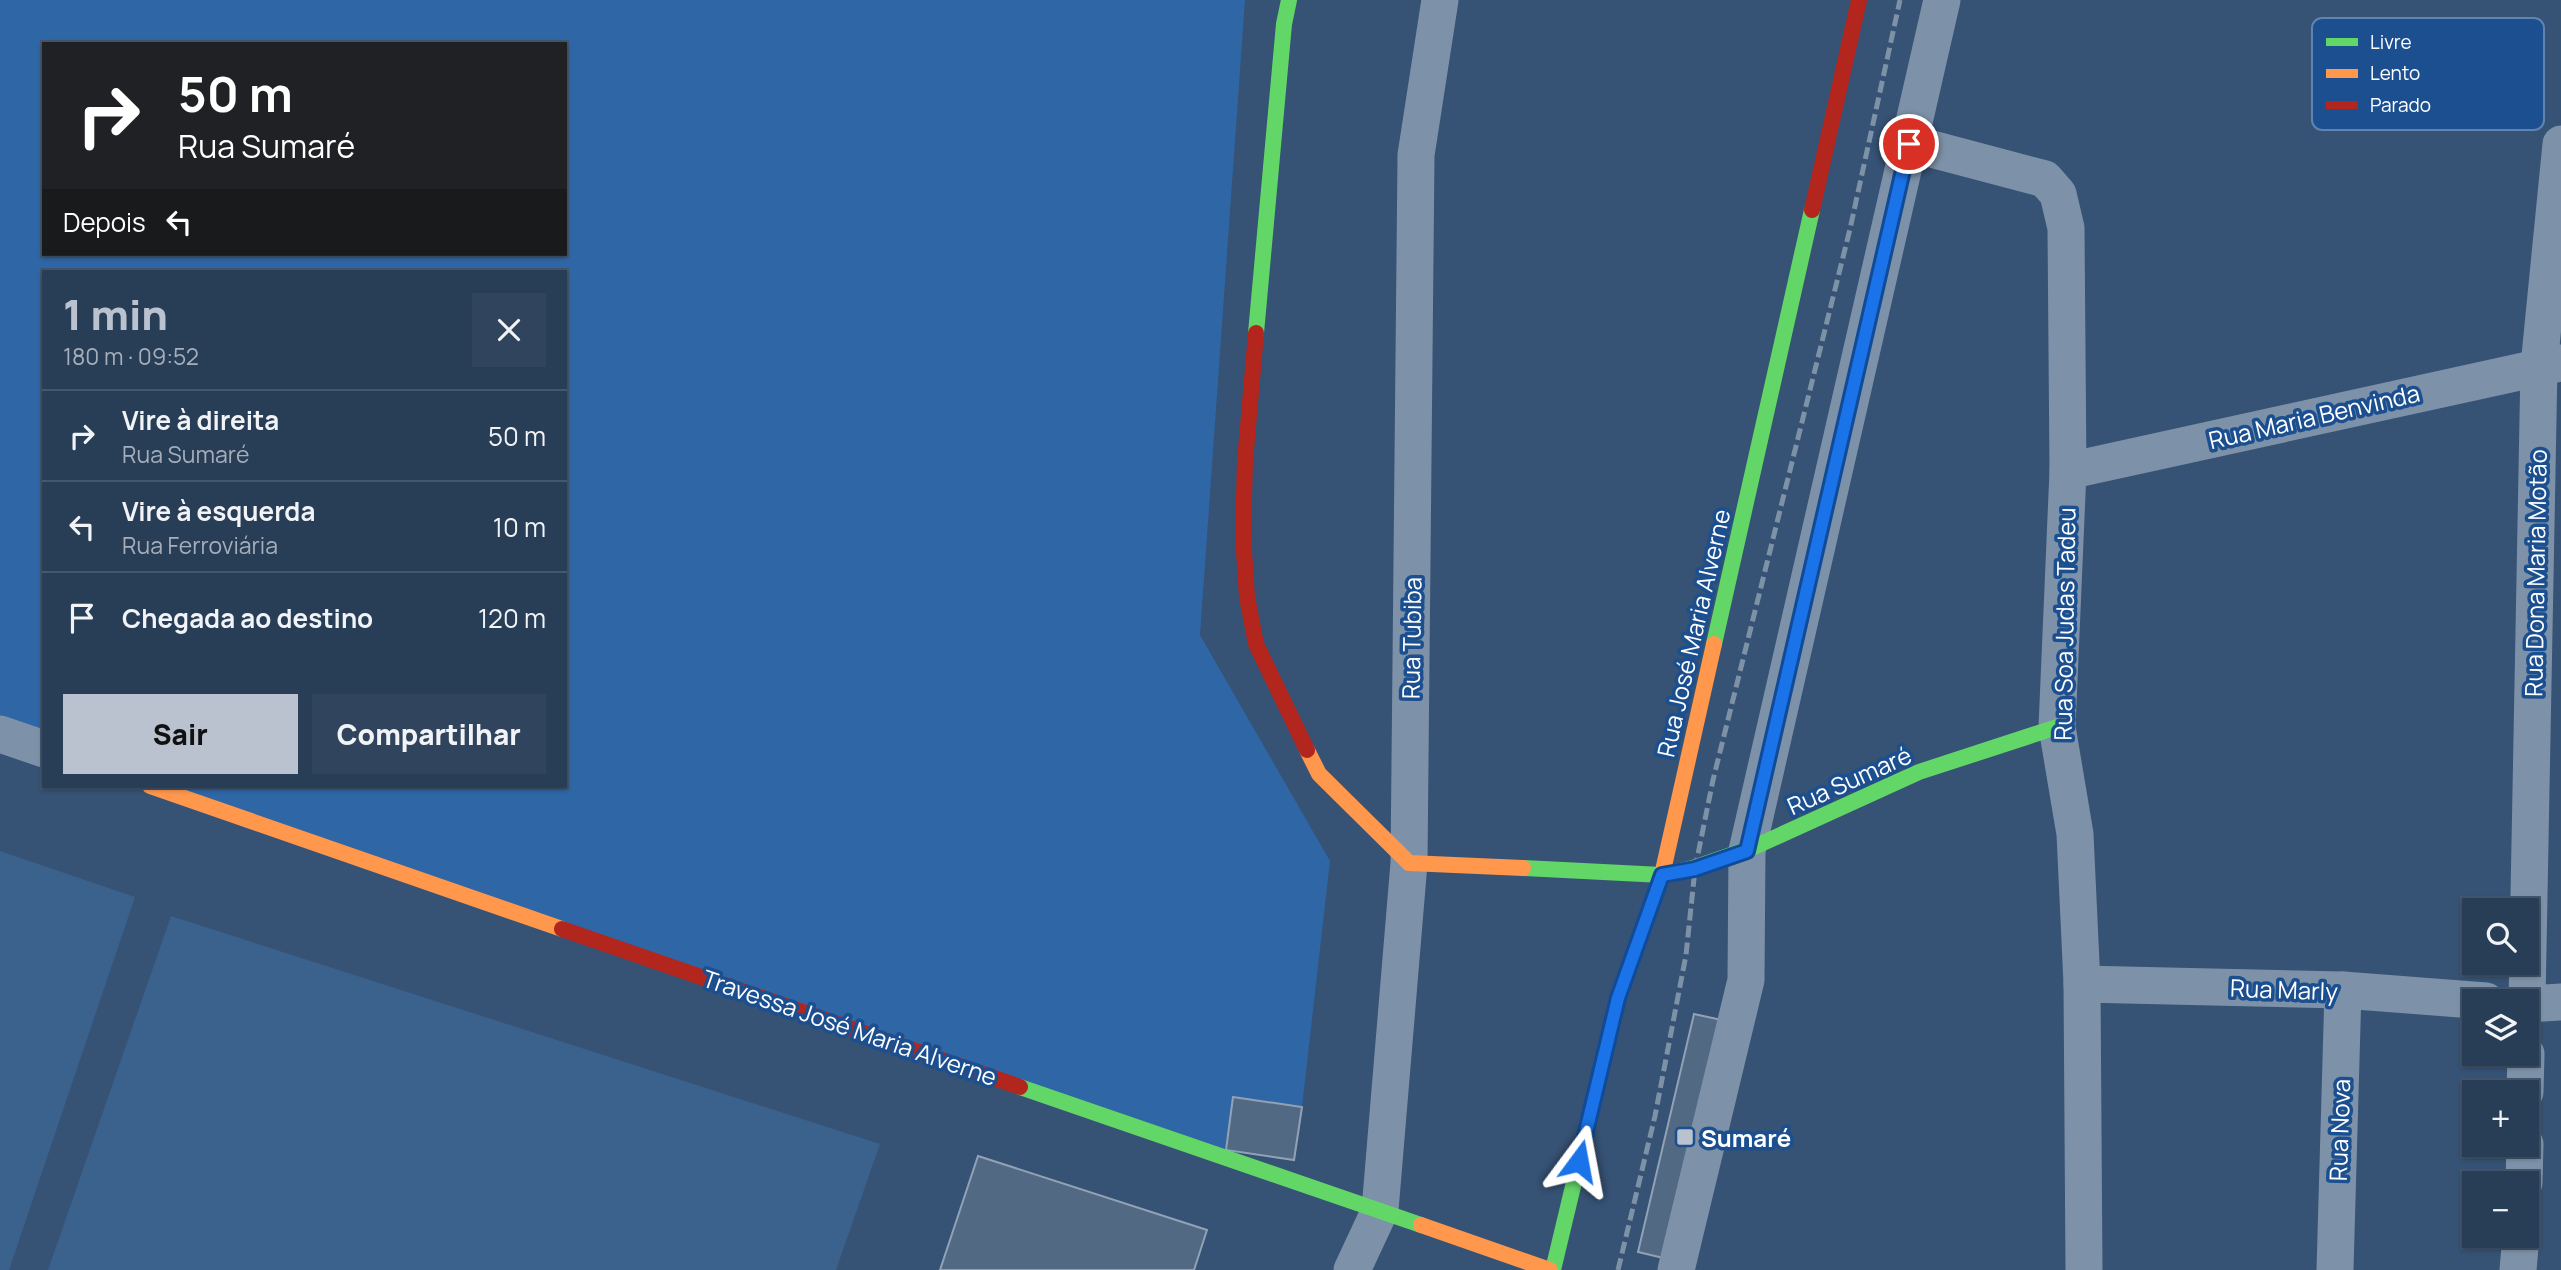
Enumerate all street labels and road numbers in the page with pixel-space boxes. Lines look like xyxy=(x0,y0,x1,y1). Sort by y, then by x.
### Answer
street label: Rua Maria Benvinda xyxy=(2205,376,2423,456)
street label: Rua Dona Maria Motão xyxy=(2516,449,2554,697)
street label: Rua José Maria Alverne xyxy=(1648,506,1738,760)
street label: Rua Soa Judas Tadeu xyxy=(2045,507,2083,741)
street label: Rua Tubiba xyxy=(1393,577,1429,699)
street label: Rua Sumaré xyxy=(1782,738,1916,822)
street label: Travessa José Maria Alverne xyxy=(698,961,1002,1093)
street label: Rua Marly xyxy=(2229,971,2339,1007)
street label: Rua Nova xyxy=(2321,1078,2357,1182)

